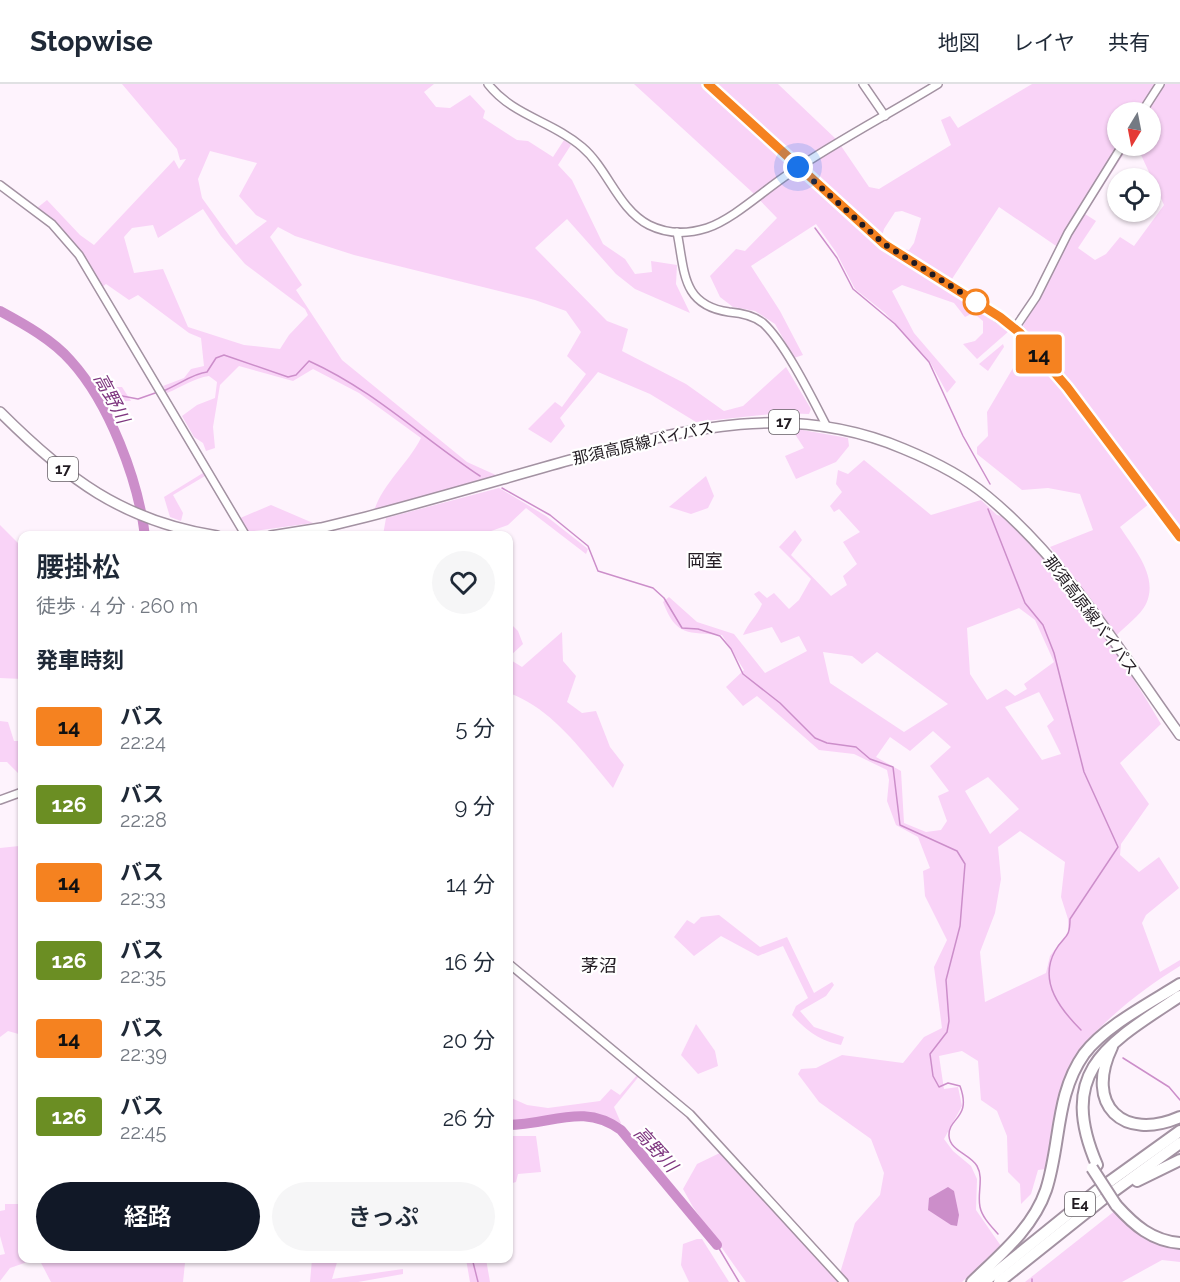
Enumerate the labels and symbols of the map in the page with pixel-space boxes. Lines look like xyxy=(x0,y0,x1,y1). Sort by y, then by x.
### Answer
north arrow xyxy=(1107,102,1161,156)
your location xyxy=(783,152,813,182)
unlabelled marker xyxy=(963,289,989,315)
line badge: 14 xyxy=(1012,334,1066,374)
water label: 高野川 xyxy=(90,369,135,429)
road number: 17 xyxy=(769,410,799,434)
street label: 那須高原線バイパス xyxy=(571,418,715,468)
road number: 17 xyxy=(48,457,78,481)
district label: 岡室 xyxy=(687,550,723,571)
street label: 那須高原線バイパス xyxy=(1040,552,1142,678)
district label: 茅沼 xyxy=(581,955,617,976)
water label: 高野川 xyxy=(630,1122,683,1178)
road number: E4 xyxy=(1065,1192,1095,1216)

